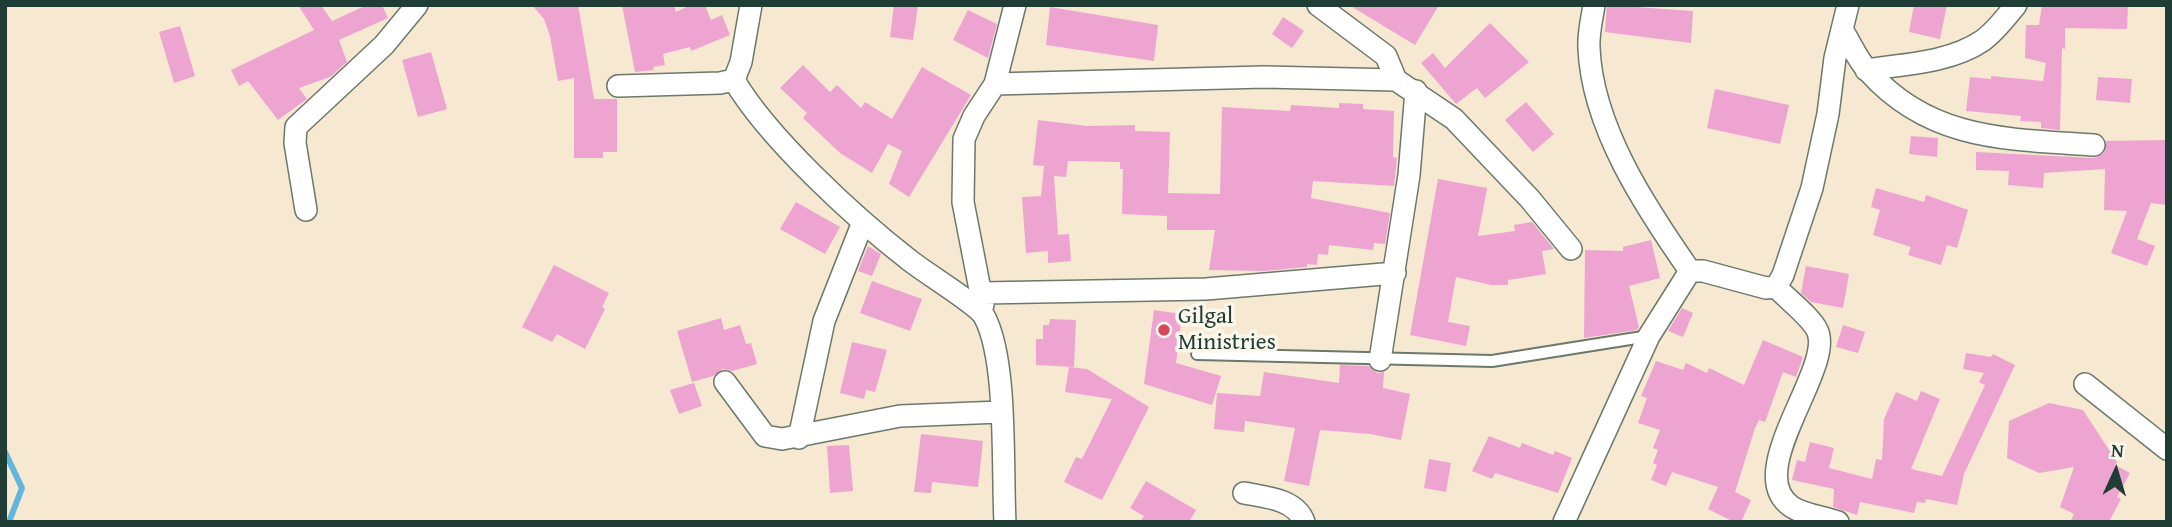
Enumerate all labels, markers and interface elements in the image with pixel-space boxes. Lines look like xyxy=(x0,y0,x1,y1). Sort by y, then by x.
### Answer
place label: Gilgal Ministries xyxy=(1178,303,1276,357)
marker: Gilgal Ministries xyxy=(1156,322,1172,338)
north arrow xyxy=(2081,436,2151,506)
text: N xyxy=(2110,436,2125,464)

